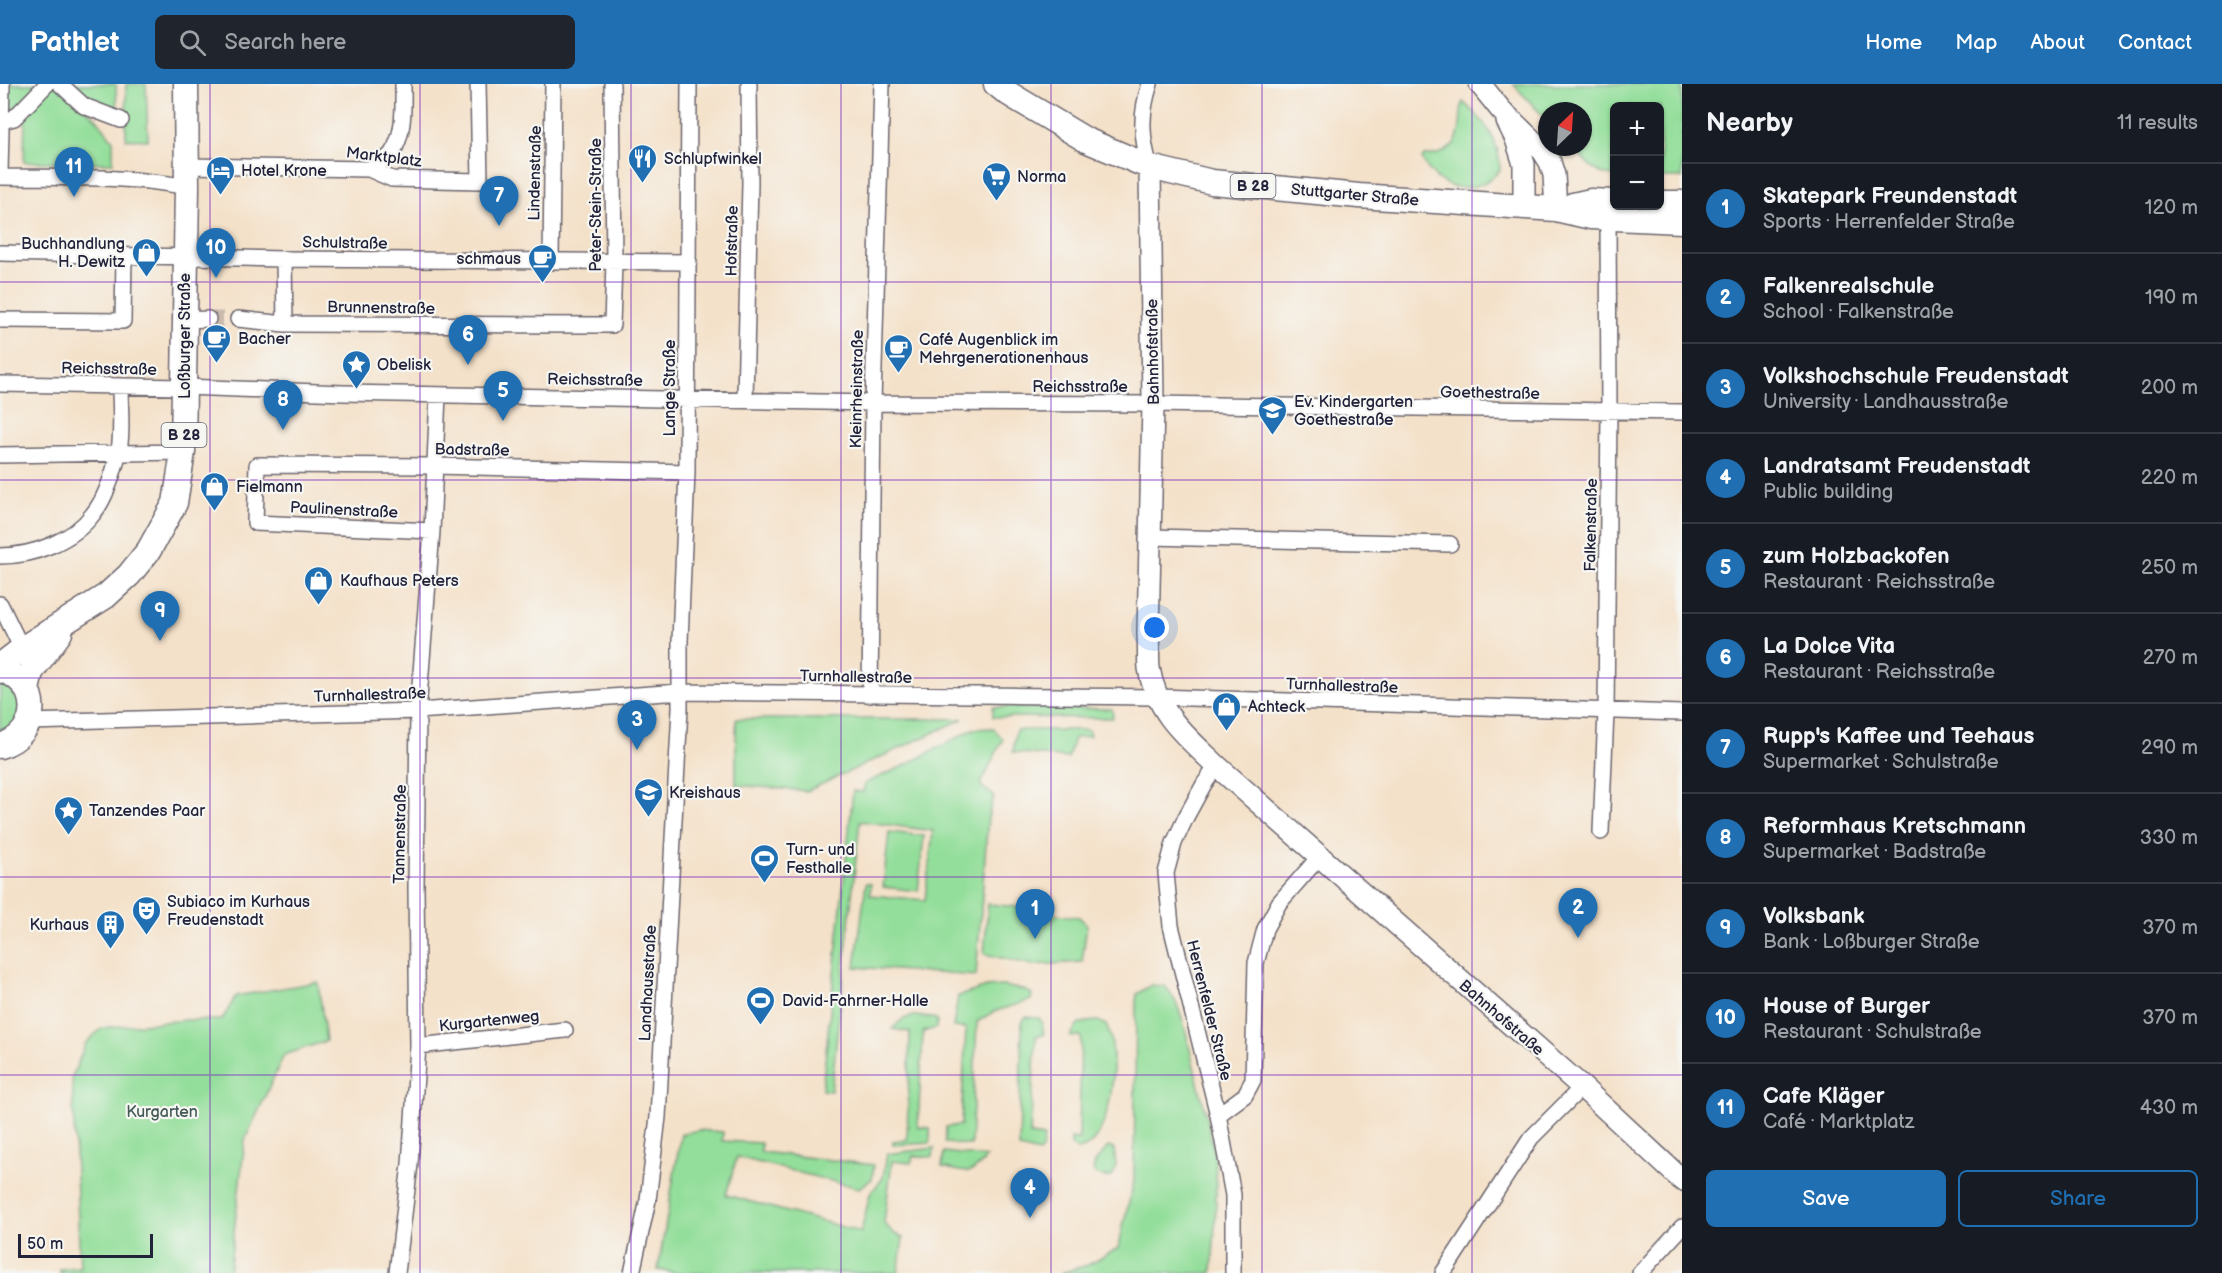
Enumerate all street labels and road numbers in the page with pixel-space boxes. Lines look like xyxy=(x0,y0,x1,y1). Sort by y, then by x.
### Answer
street label: Lindenstraße xyxy=(525,125,546,221)
street label: Peter-Stein-Straße xyxy=(587,138,606,272)
street label: Marktplatz xyxy=(345,143,423,172)
road number: B 28 xyxy=(1230,174,1276,198)
street label: Stuttgarter Straße xyxy=(1290,180,1420,211)
street label: Hofstraße xyxy=(722,205,743,277)
street label: Schulstraße xyxy=(302,233,388,254)
street label: Loßburger Straße xyxy=(176,272,195,399)
street label: Brunnenstraße xyxy=(327,298,436,319)
street label: Bahnhofstraße xyxy=(1143,298,1164,405)
street label: Kleinrheinstraße xyxy=(847,329,868,449)
street label: Lange Straße xyxy=(661,339,680,437)
street label: Reichsstraße xyxy=(61,359,157,380)
street label: Reichsstraße xyxy=(547,370,643,391)
street label: Reichsstraße xyxy=(1032,378,1128,397)
street label: Goethestraße xyxy=(1440,383,1540,404)
road number: B 28 xyxy=(162,423,207,447)
street label: Badstraße xyxy=(434,440,510,461)
street label: Falkenstraße xyxy=(1581,478,1602,572)
street label: Paulinenstraße xyxy=(289,498,399,523)
street label: Turnhallestraße xyxy=(800,667,913,688)
street label: Turnhallestraße xyxy=(1285,675,1399,698)
street label: Turnhallestraße xyxy=(314,684,427,707)
street label: Tannenstraße xyxy=(390,784,411,884)
street label: Landhausstraße xyxy=(636,924,661,1042)
street label: Herrenfelder Straße xyxy=(1182,938,1235,1083)
street label: Bahnhofstraße xyxy=(1455,976,1548,1060)
street label: Kurgartenweg xyxy=(438,1007,540,1036)

